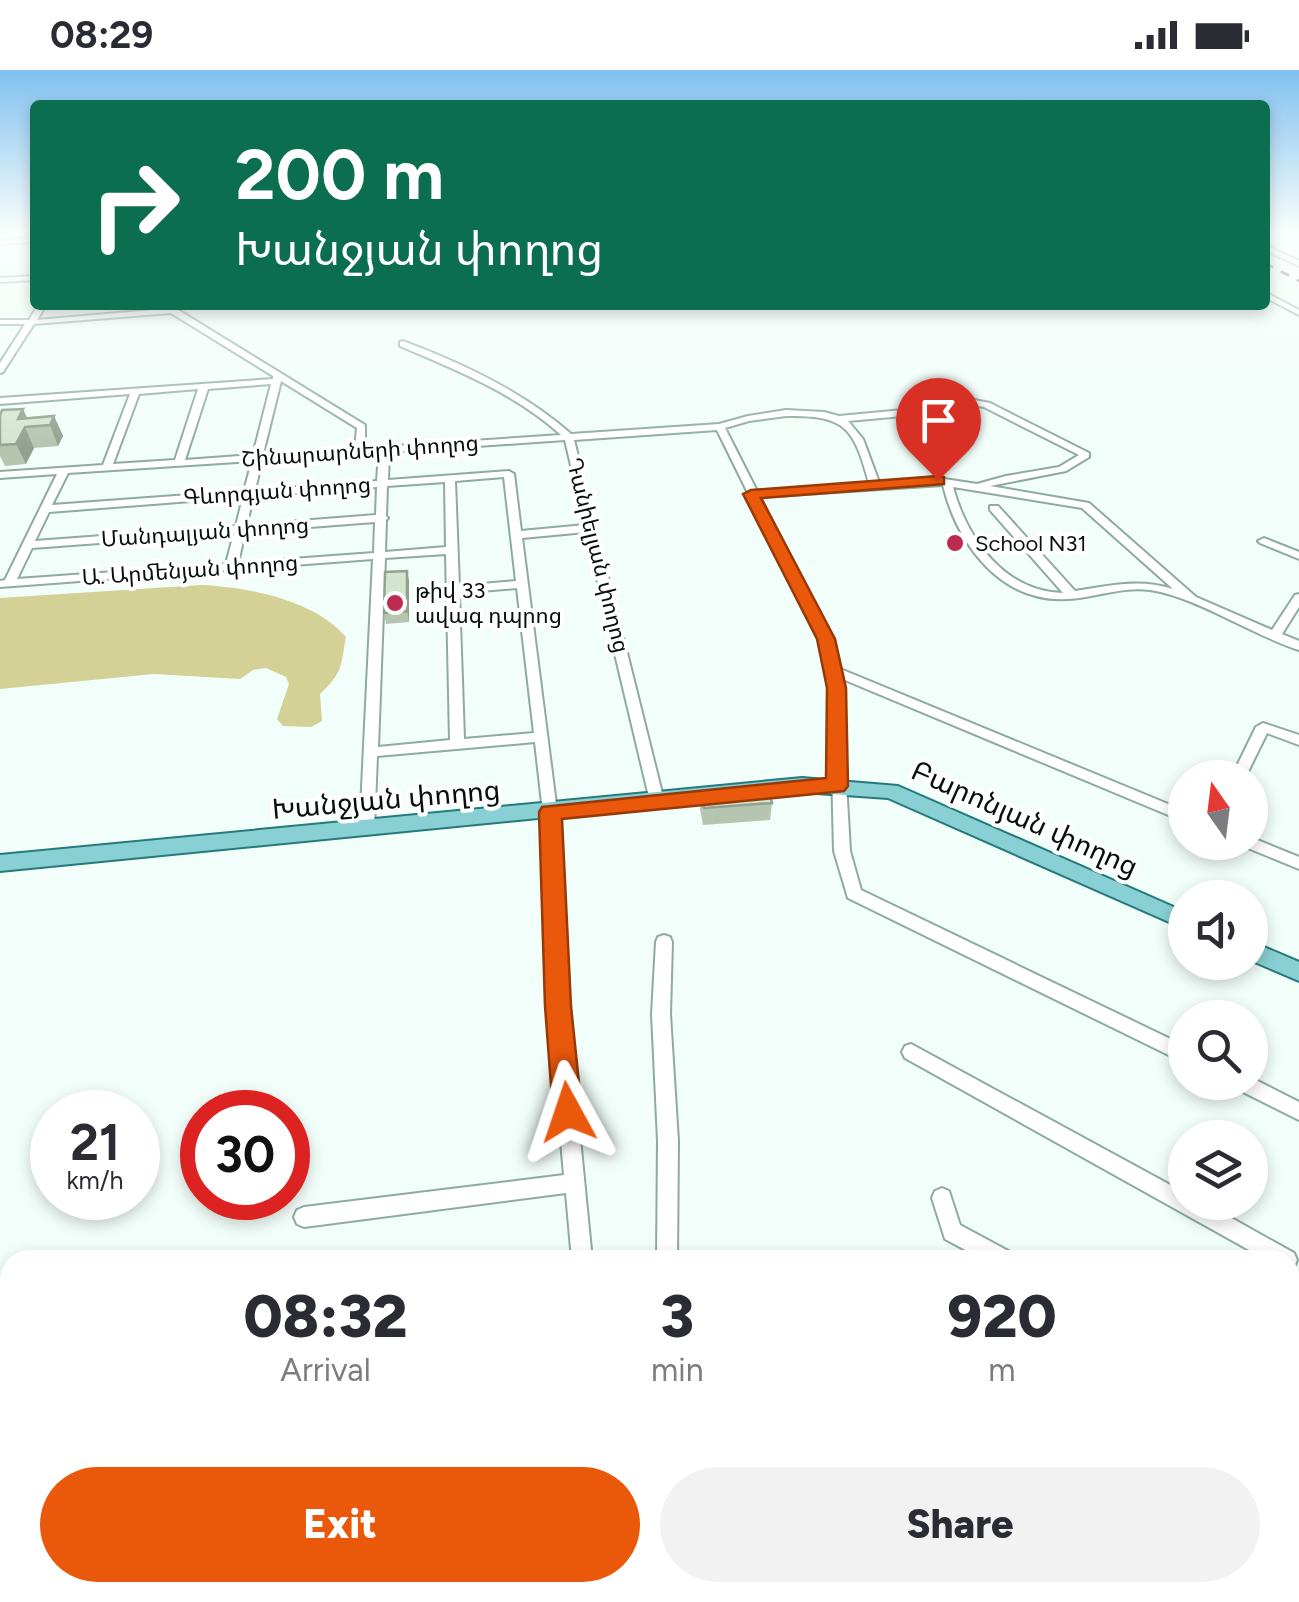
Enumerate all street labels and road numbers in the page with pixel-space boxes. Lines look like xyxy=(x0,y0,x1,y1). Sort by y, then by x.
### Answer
street label: Շինարարների փողոց xyxy=(240,429,480,473)
street label: Դանիելյան փողոց xyxy=(561,455,635,655)
street label: Գևորգյան փողոց xyxy=(182,471,372,511)
street label: Մանդալյան փողոց xyxy=(100,511,310,553)
street label: Ա. Արմենյան փողոց xyxy=(81,549,299,591)
street label: Բարոնյան փողոց xyxy=(906,753,1144,883)
street label: Խանջյան փողոց xyxy=(270,772,502,826)

